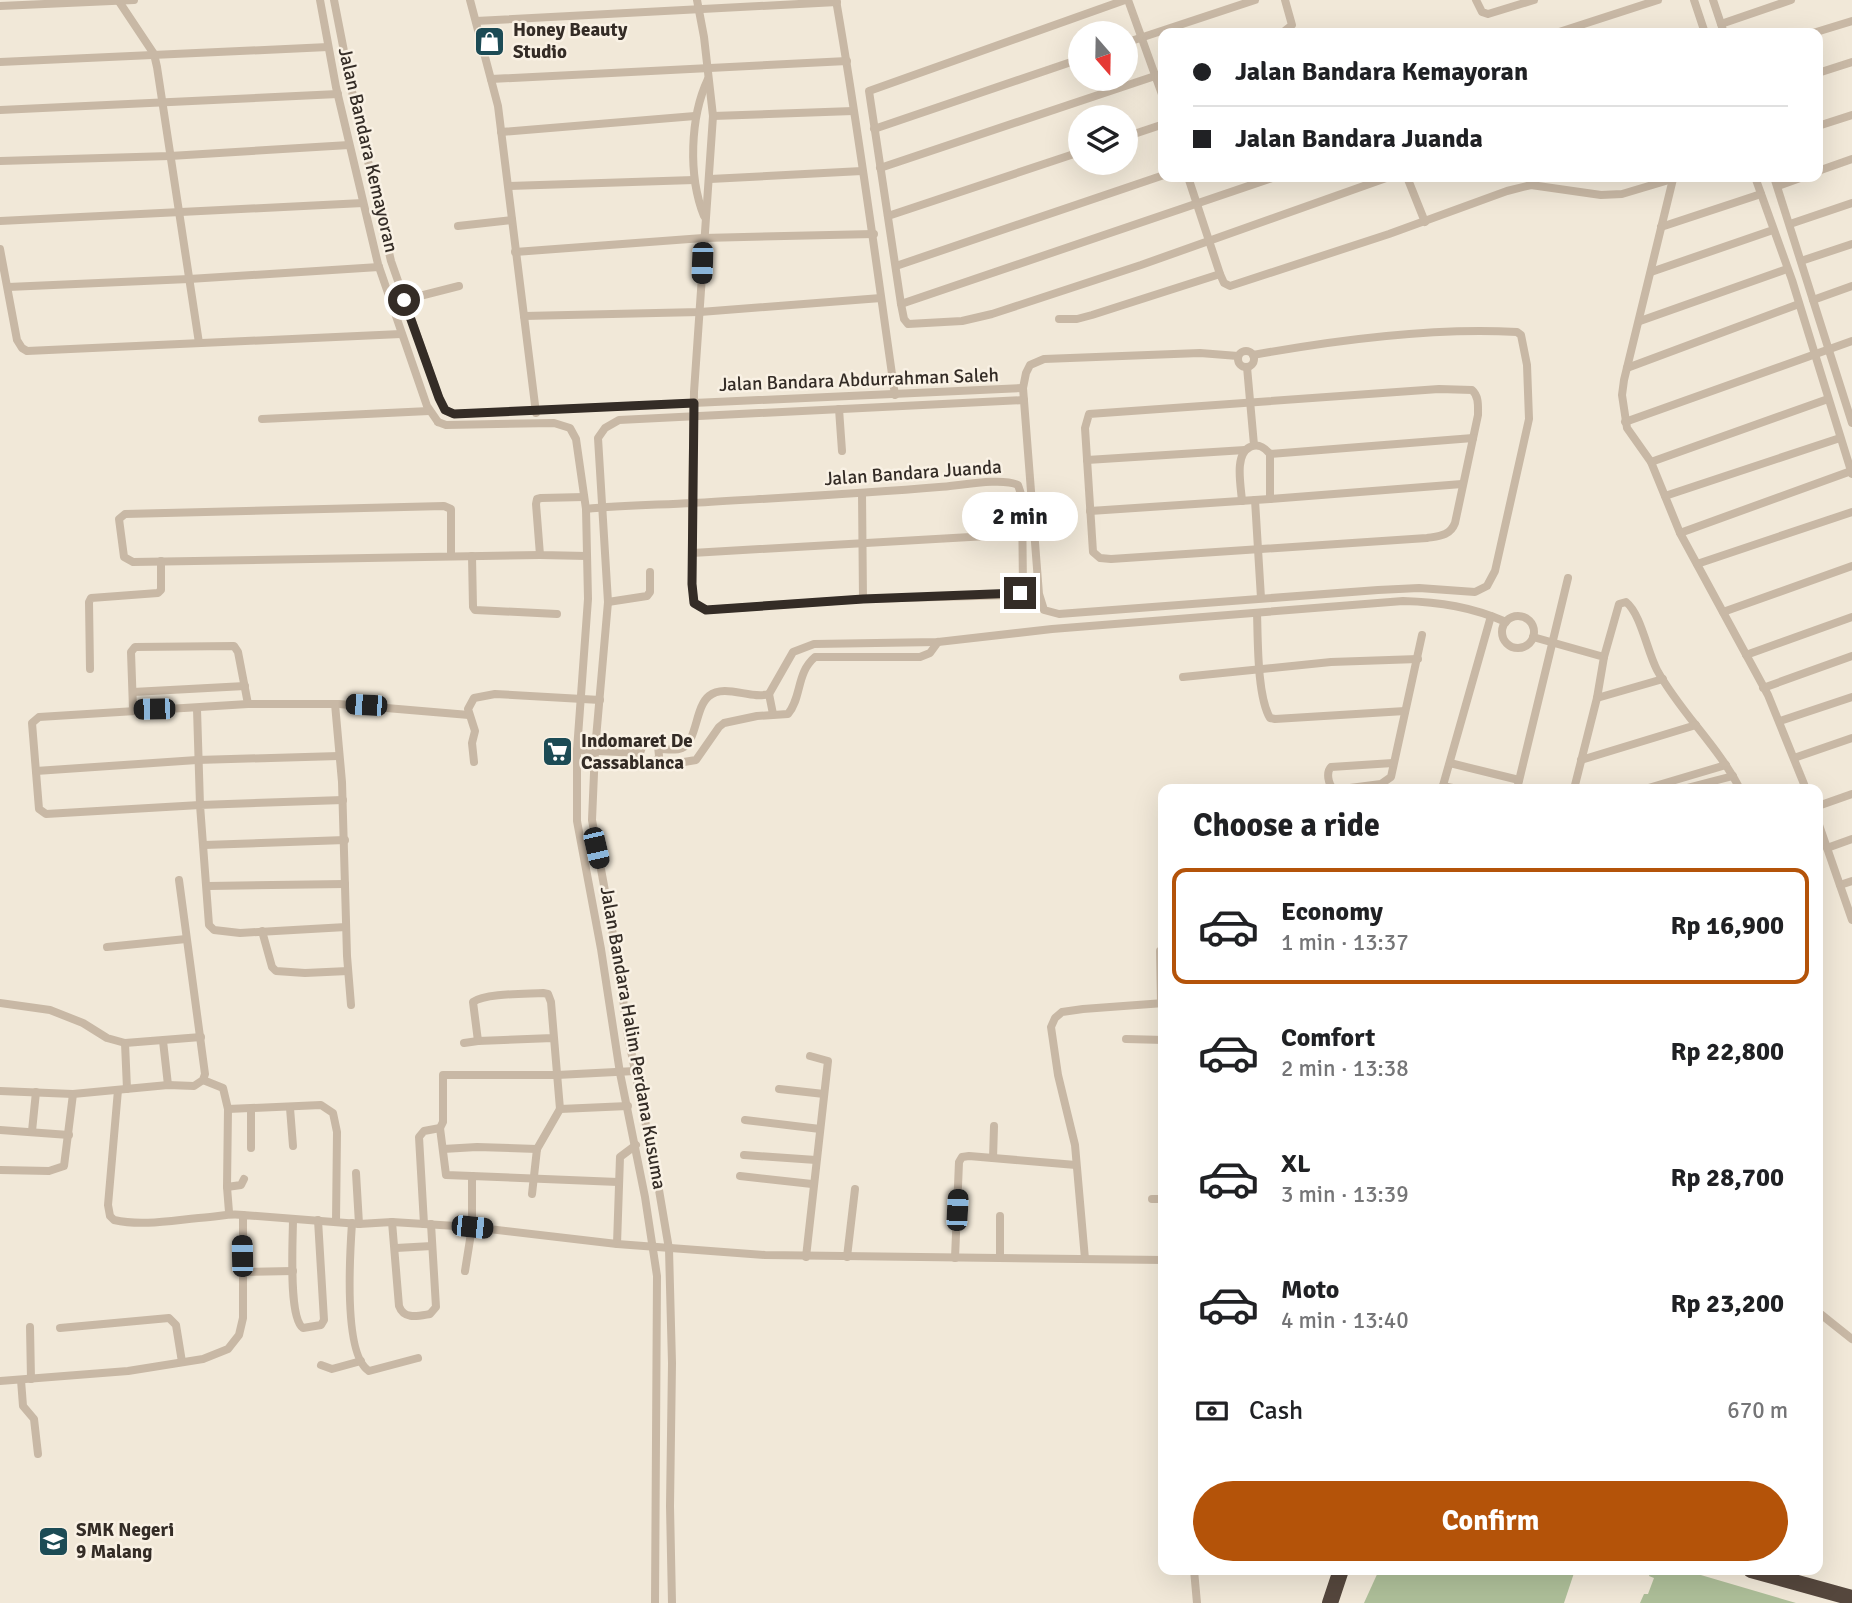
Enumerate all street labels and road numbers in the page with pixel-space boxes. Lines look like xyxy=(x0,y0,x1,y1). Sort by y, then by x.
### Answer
street label: Jalan Bandara Kemayoran xyxy=(333,45,403,255)
street label: Jalan Bandara Abdurrahman Saleh xyxy=(719,363,999,397)
street label: Jalan Bandara Juanda xyxy=(823,455,1003,491)
street label: Jalan Bandara Halim Perdana Kusuma xyxy=(595,885,671,1191)

